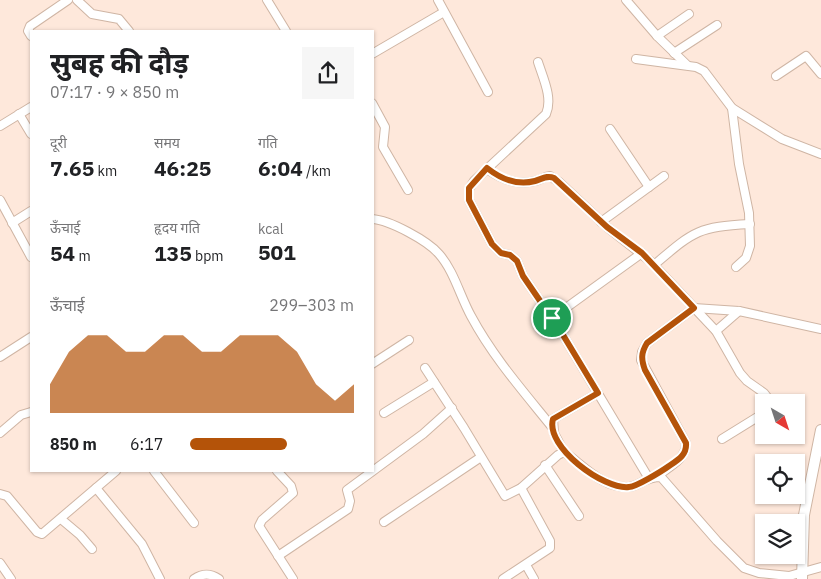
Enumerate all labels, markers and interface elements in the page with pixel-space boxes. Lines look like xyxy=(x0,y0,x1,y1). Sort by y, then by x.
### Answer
text: सुबह की दौड़ xyxy=(50,44,188,81)
button: share xyxy=(302,47,354,99)
text: 07:17 · 9 × 850 m xyxy=(50,82,179,102)
text: दूरी xyxy=(50,134,67,152)
text: समय xyxy=(154,134,180,152)
text: गति xyxy=(258,134,278,152)
text: 7.65 xyxy=(50,154,94,182)
text: 46:25 xyxy=(154,154,211,182)
text: 6:04 xyxy=(258,154,303,182)
text: km xyxy=(94,162,117,180)
text: /km xyxy=(303,162,331,180)
text: ऊँचाई xyxy=(50,219,80,237)
text: हृदय गति xyxy=(154,219,200,237)
text: kcal xyxy=(258,220,283,238)
text: 501 xyxy=(258,238,296,266)
text: 54 xyxy=(50,239,75,267)
text: 135 xyxy=(154,239,192,267)
text: m xyxy=(75,247,91,265)
text: bpm xyxy=(192,247,224,265)
text: ऊँचाई xyxy=(50,295,85,315)
text: 299–303 m xyxy=(269,295,354,315)
pin xyxy=(531,297,573,339)
icon: arrive xyxy=(538,304,566,332)
north arrow xyxy=(755,394,805,444)
map controls xyxy=(755,394,805,564)
text: 850 m xyxy=(50,434,97,454)
text: 6:17 xyxy=(130,434,163,454)
button: locate xyxy=(755,454,805,504)
button: layers xyxy=(755,514,805,564)

